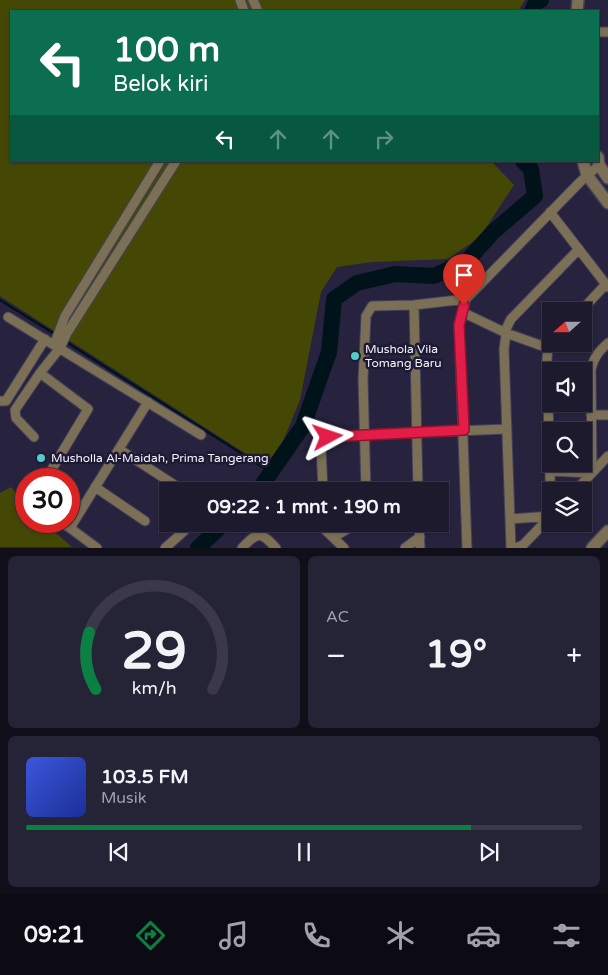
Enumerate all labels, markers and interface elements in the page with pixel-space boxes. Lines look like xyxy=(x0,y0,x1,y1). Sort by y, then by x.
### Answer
text: 100 m xyxy=(113,29,220,71)
icon: left xyxy=(30,30,95,95)
text: Belok kiri xyxy=(113,71,209,97)
icon: left xyxy=(211,125,239,153)
icon: ahead xyxy=(264,125,292,153)
icon: ahead xyxy=(317,125,345,153)
icon: right xyxy=(370,125,398,153)
pin xyxy=(443,254,485,305)
icon: arrive xyxy=(450,261,478,289)
north arrow xyxy=(542,302,592,352)
map controls xyxy=(542,302,592,532)
place label: Mushola Vila Tomang Baru xyxy=(365,342,442,370)
marker: Mushola Vila Tomang Baru xyxy=(349,350,361,362)
button: sound xyxy=(542,362,592,412)
position arrow xyxy=(301,410,353,462)
button: search xyxy=(542,422,592,472)
place label: Musholla Al-Maidah, Prima Tangerang xyxy=(51,451,269,465)
marker: Musholla Al-Maidah, Prima Tangerang xyxy=(35,452,47,464)
speed limit sign: 30 xyxy=(15,468,80,533)
button: layers xyxy=(542,482,592,532)
text: 09:22 · 1 mnt · 190 m xyxy=(207,496,401,518)
text: AC xyxy=(326,607,349,627)
text: 29 xyxy=(121,620,187,683)
text: 19° xyxy=(425,632,487,678)
text: − xyxy=(326,639,346,673)
text: + xyxy=(566,639,582,673)
text: km/h xyxy=(132,678,176,699)
text: 103.5 FM xyxy=(101,766,189,788)
text: Musik xyxy=(101,788,146,808)
icon: previous xyxy=(105,838,133,866)
icon: pause xyxy=(290,838,318,866)
icon: next xyxy=(475,838,503,866)
icon: directions xyxy=(133,918,168,953)
icon: music xyxy=(216,918,251,953)
icon: phone xyxy=(299,918,334,953)
icon: climate xyxy=(383,918,418,953)
icon: car xyxy=(466,918,501,953)
icon: filters xyxy=(549,918,584,953)
text: 09:21 xyxy=(24,922,85,948)

